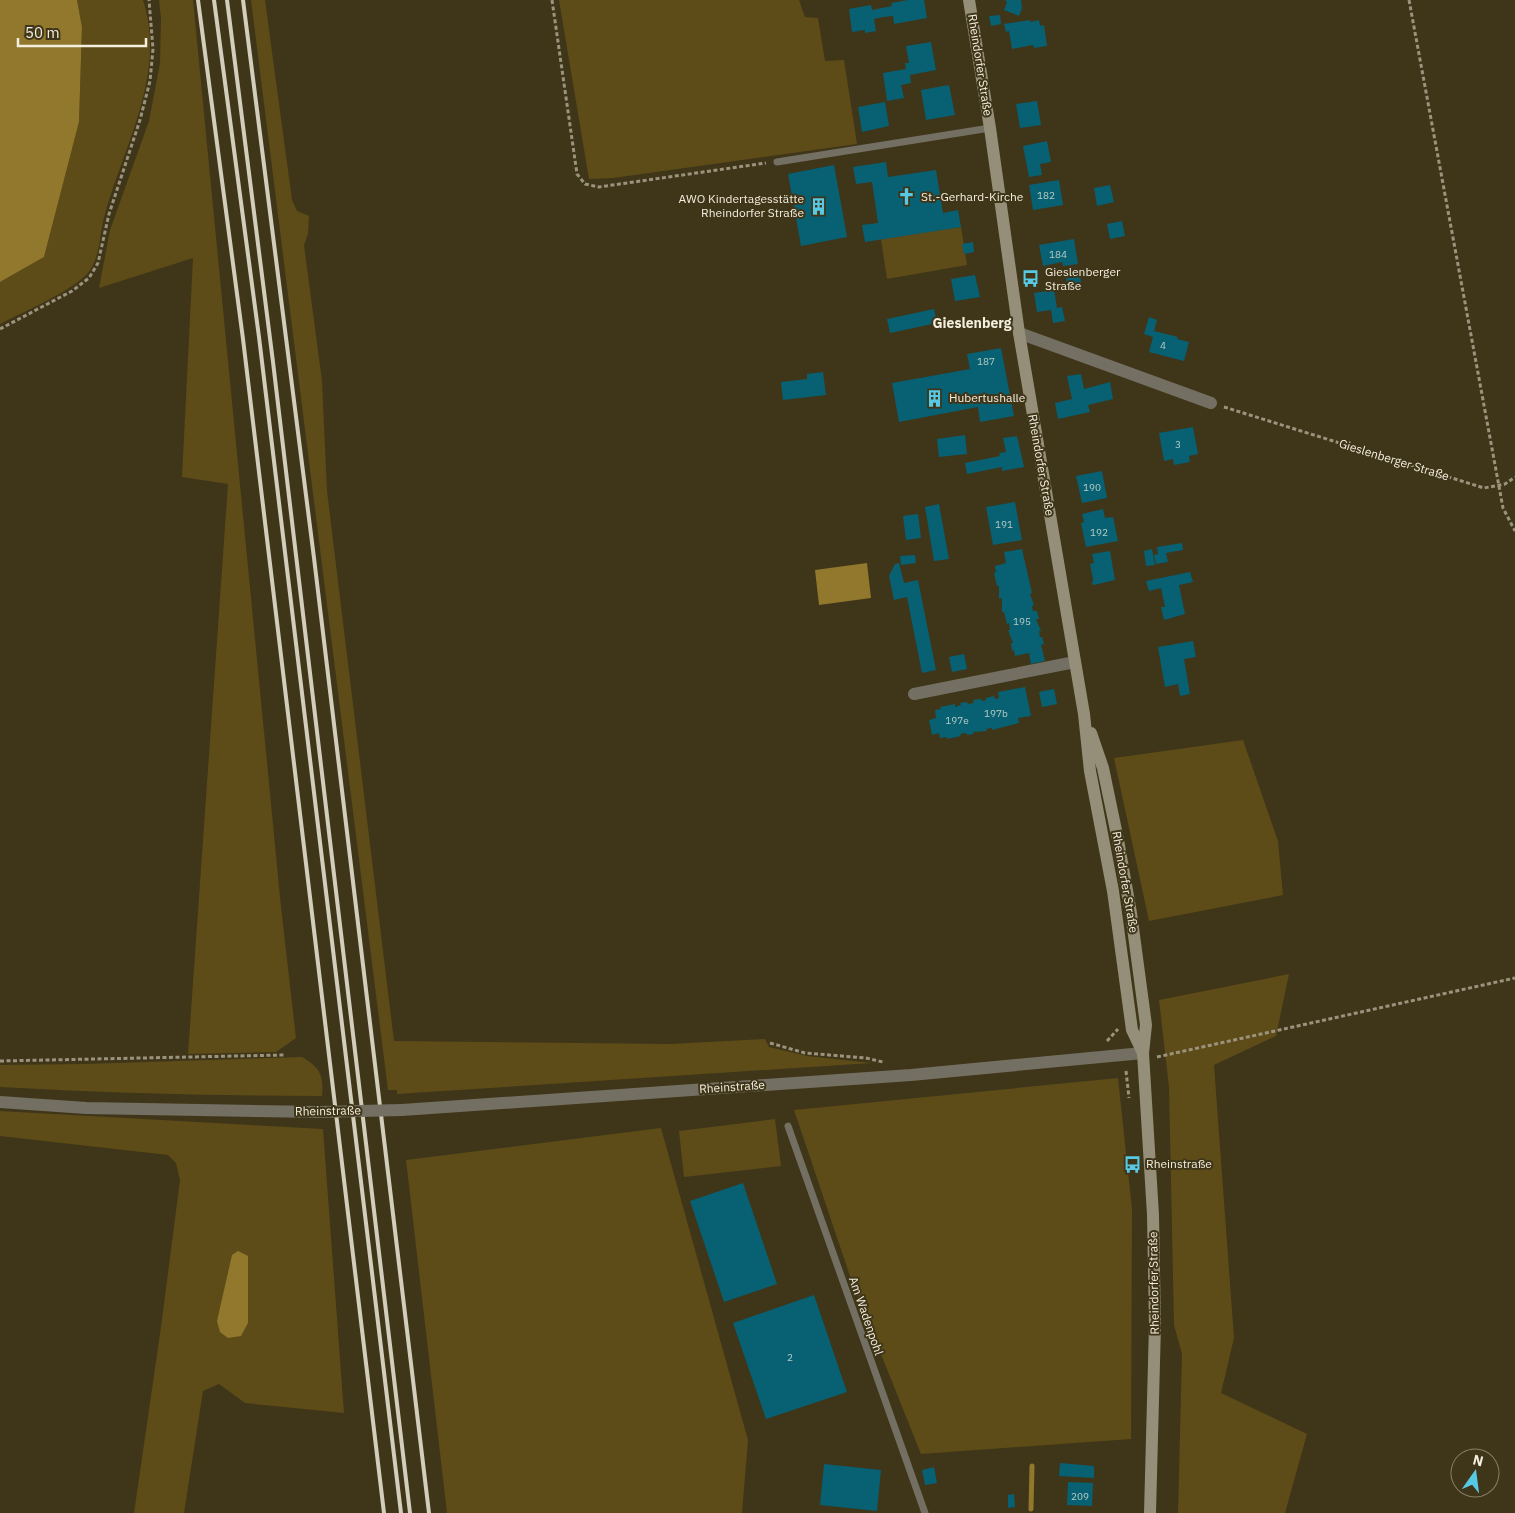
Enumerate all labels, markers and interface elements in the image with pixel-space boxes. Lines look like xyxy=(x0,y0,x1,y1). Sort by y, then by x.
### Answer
street label: Rheindorfer Straße xyxy=(965,13,996,117)
scale bar xyxy=(18,15,145,47)
text: 50 m xyxy=(25,23,60,42)
church icon: St.-Gerhard-Kirche xyxy=(897,187,917,207)
place label: St.-Gerhard-Kirche xyxy=(921,189,1024,204)
house number: 182 xyxy=(1037,189,1055,202)
place label: AWO Kindertagesstätte Rheindorfer Straße xyxy=(678,191,804,220)
building icon: AWO Kindertagesstätte Rheindorfer Straße xyxy=(808,196,828,216)
house number: 184 xyxy=(1049,248,1067,261)
place label: Gieslenberger Straße xyxy=(1045,264,1121,293)
bus stop icon: Gieslenberger Straße xyxy=(1021,269,1041,289)
district label: Gieslenberg xyxy=(932,314,1012,332)
house number: 4 xyxy=(1160,339,1166,352)
house number: 187 xyxy=(977,355,995,368)
building icon: Hubertushalle xyxy=(925,388,945,408)
place label: Hubertushalle xyxy=(949,390,1026,405)
street label: Rheindorfer Straße xyxy=(1025,413,1058,517)
street label: Gieslenberger Straße xyxy=(1337,436,1451,484)
house number: 3 xyxy=(1175,438,1181,451)
house number: 190 xyxy=(1083,481,1101,494)
house number: 191 xyxy=(995,518,1013,531)
house number: 192 xyxy=(1090,526,1108,539)
house number: 195 xyxy=(1013,615,1031,628)
house number: 197b xyxy=(984,707,1008,720)
house number: 197e xyxy=(945,714,969,727)
street label: Rheindorfer Straße xyxy=(1109,830,1142,934)
street label: Rheinstraße xyxy=(699,1077,766,1096)
street label: Rheinstraße xyxy=(295,1102,361,1119)
bus stop icon: Rheinstraße xyxy=(1122,1154,1142,1174)
place label: Rheinstraße xyxy=(1146,1156,1212,1171)
street label: Rheindorfer Straße xyxy=(1145,1231,1162,1335)
street label: Am Wadenpohl xyxy=(846,1275,887,1357)
house number: 2 xyxy=(787,1351,793,1364)
north arrow xyxy=(1450,1448,1500,1498)
text: N xyxy=(1471,1450,1485,1470)
house number: 209 xyxy=(1071,1490,1089,1503)

